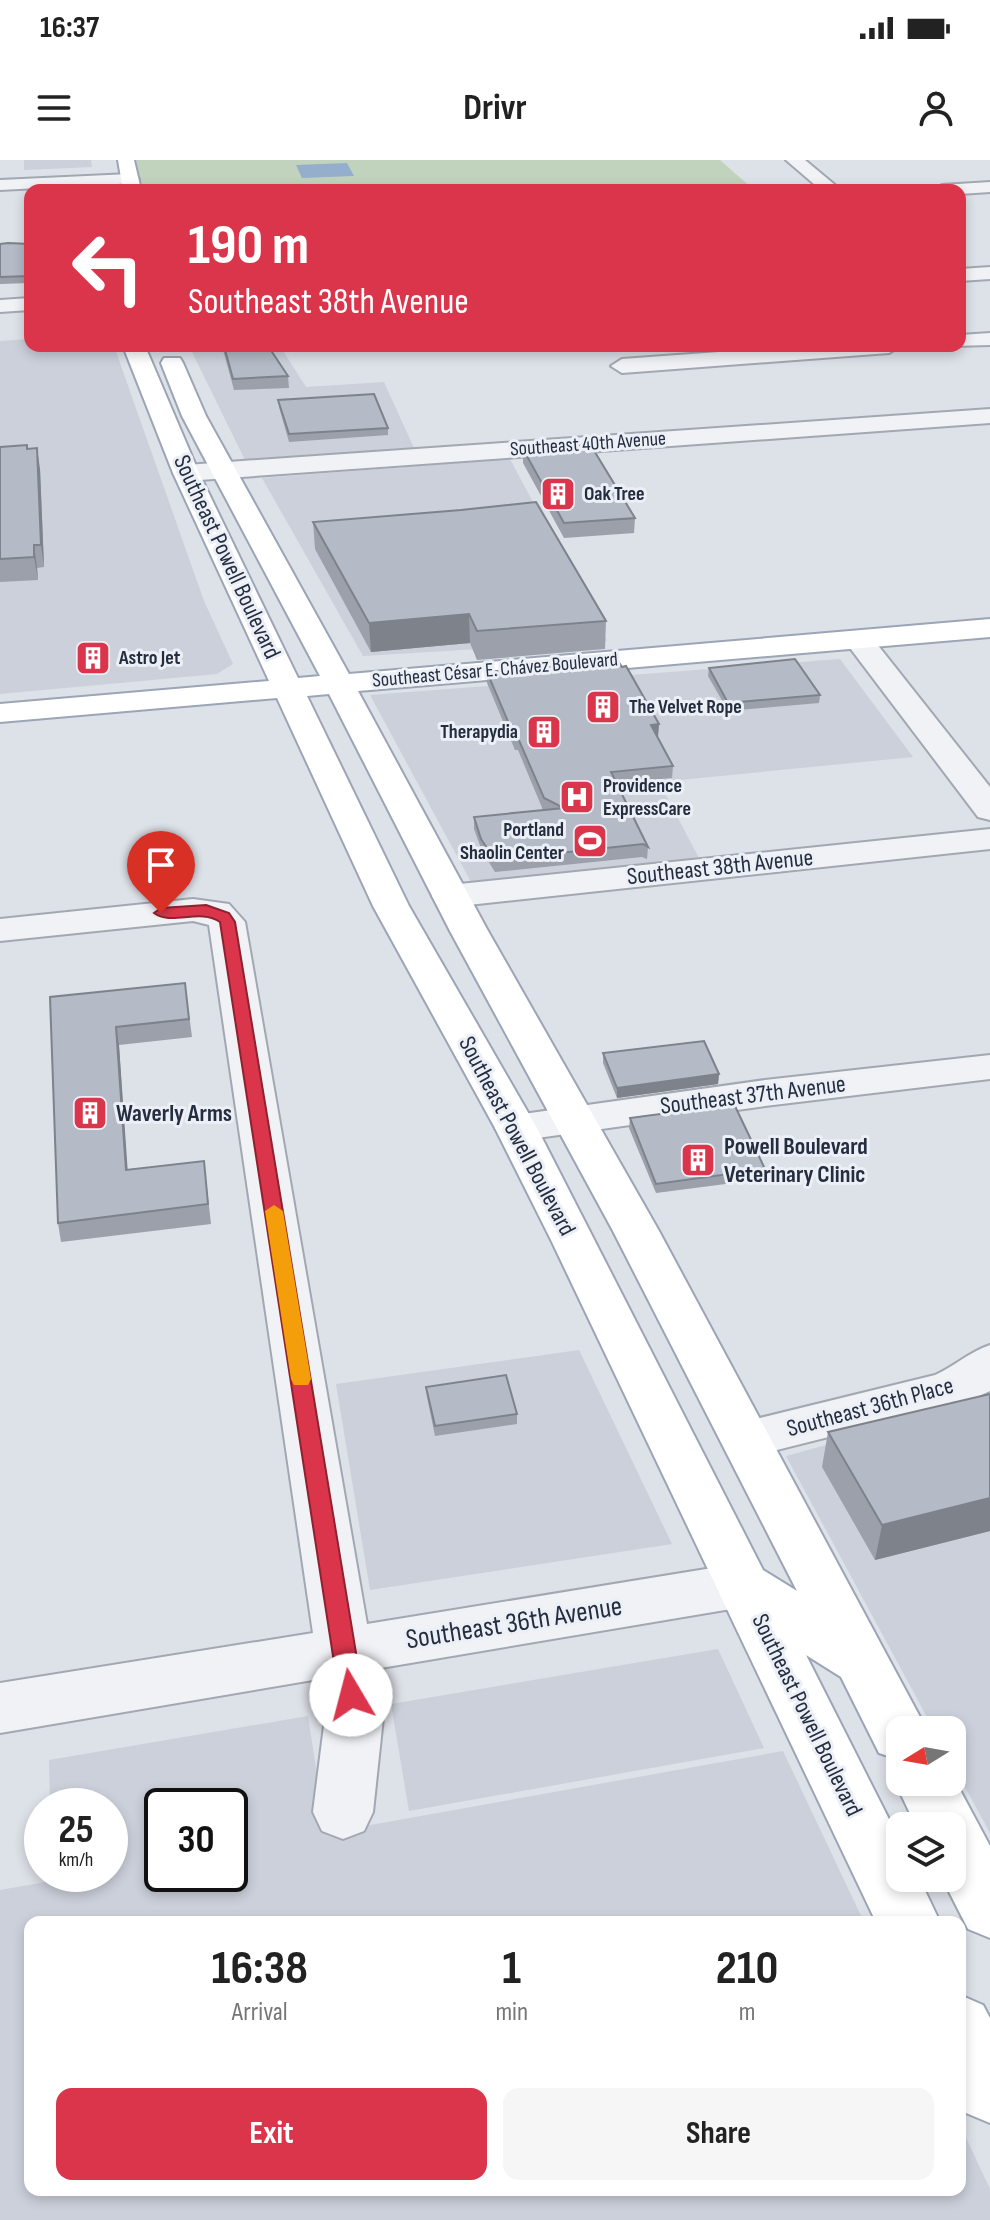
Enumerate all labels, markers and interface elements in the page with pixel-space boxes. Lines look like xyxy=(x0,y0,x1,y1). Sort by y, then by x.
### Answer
text: 16:37 xyxy=(40,10,99,46)
icon: menu xyxy=(32,86,76,130)
icon: person xyxy=(914,86,958,130)
text: Drivr xyxy=(463,87,527,130)
text: 190 m xyxy=(188,213,309,280)
icon: left xyxy=(56,216,160,320)
text: Southeast 38th Avenue xyxy=(188,281,469,324)
street label: Southeast 40th Avenue xyxy=(509,427,667,461)
street label: Southeast Powell Boulevard xyxy=(167,450,287,664)
building icon: Oak Tree xyxy=(539,475,577,513)
place label: Oak Tree xyxy=(584,482,645,506)
building icon: Astro Jet xyxy=(74,639,112,677)
place label: Astro Jet xyxy=(118,646,181,670)
street label: Southeast César E. Chávez Boulevard xyxy=(371,647,619,693)
building icon: The Velvet Rope xyxy=(584,688,622,726)
place label: The Velvet Rope xyxy=(629,695,742,719)
building icon: Therapydia xyxy=(525,713,563,751)
place label: Therapydia xyxy=(440,720,518,744)
place label: Providence ExpressCare xyxy=(603,774,691,821)
hospital icon: Providence ExpressCare xyxy=(558,778,596,816)
place label: Portland Shaolin Center xyxy=(460,818,564,865)
sports icon: Portland Shaolin Center xyxy=(571,822,609,860)
pin xyxy=(127,831,195,913)
icon: arrive xyxy=(139,843,183,887)
street label: Southeast 38th Avenue xyxy=(625,843,815,891)
street label: Southeast Powell Boulevard xyxy=(452,1031,582,1241)
street label: Southeast 37th Avenue xyxy=(659,1069,847,1121)
building icon: Waverly Arms xyxy=(71,1094,109,1132)
place label: Waverly Arms xyxy=(116,1099,232,1128)
place label: Powell Boulevard Veterinary Clinic xyxy=(724,1132,868,1189)
building icon: Powell Boulevard Veterinary Clinic xyxy=(679,1141,717,1179)
street label: Southeast 36th Place xyxy=(783,1371,957,1443)
street label: Southeast 36th Avenue xyxy=(404,1590,624,1656)
street label: Southeast Powell Boulevard xyxy=(745,1609,869,1821)
position arrow xyxy=(309,1653,393,1737)
north arrow xyxy=(886,1716,966,1796)
map controls xyxy=(886,1716,966,1892)
speed limit sign: 30 xyxy=(144,1788,248,1892)
text: 25 xyxy=(58,1806,94,1854)
button: layers xyxy=(886,1812,966,1892)
text: km/h xyxy=(59,1848,93,1872)
text: 16:38 xyxy=(212,1940,308,1997)
text: 1 xyxy=(502,1940,521,1997)
text: 210 xyxy=(716,1940,778,1997)
text: Arrival xyxy=(232,1997,288,2028)
text: min xyxy=(495,1997,528,2028)
text: m xyxy=(739,1997,755,2028)
button: Exit xyxy=(56,2088,487,2180)
button: Share xyxy=(503,2088,934,2180)

